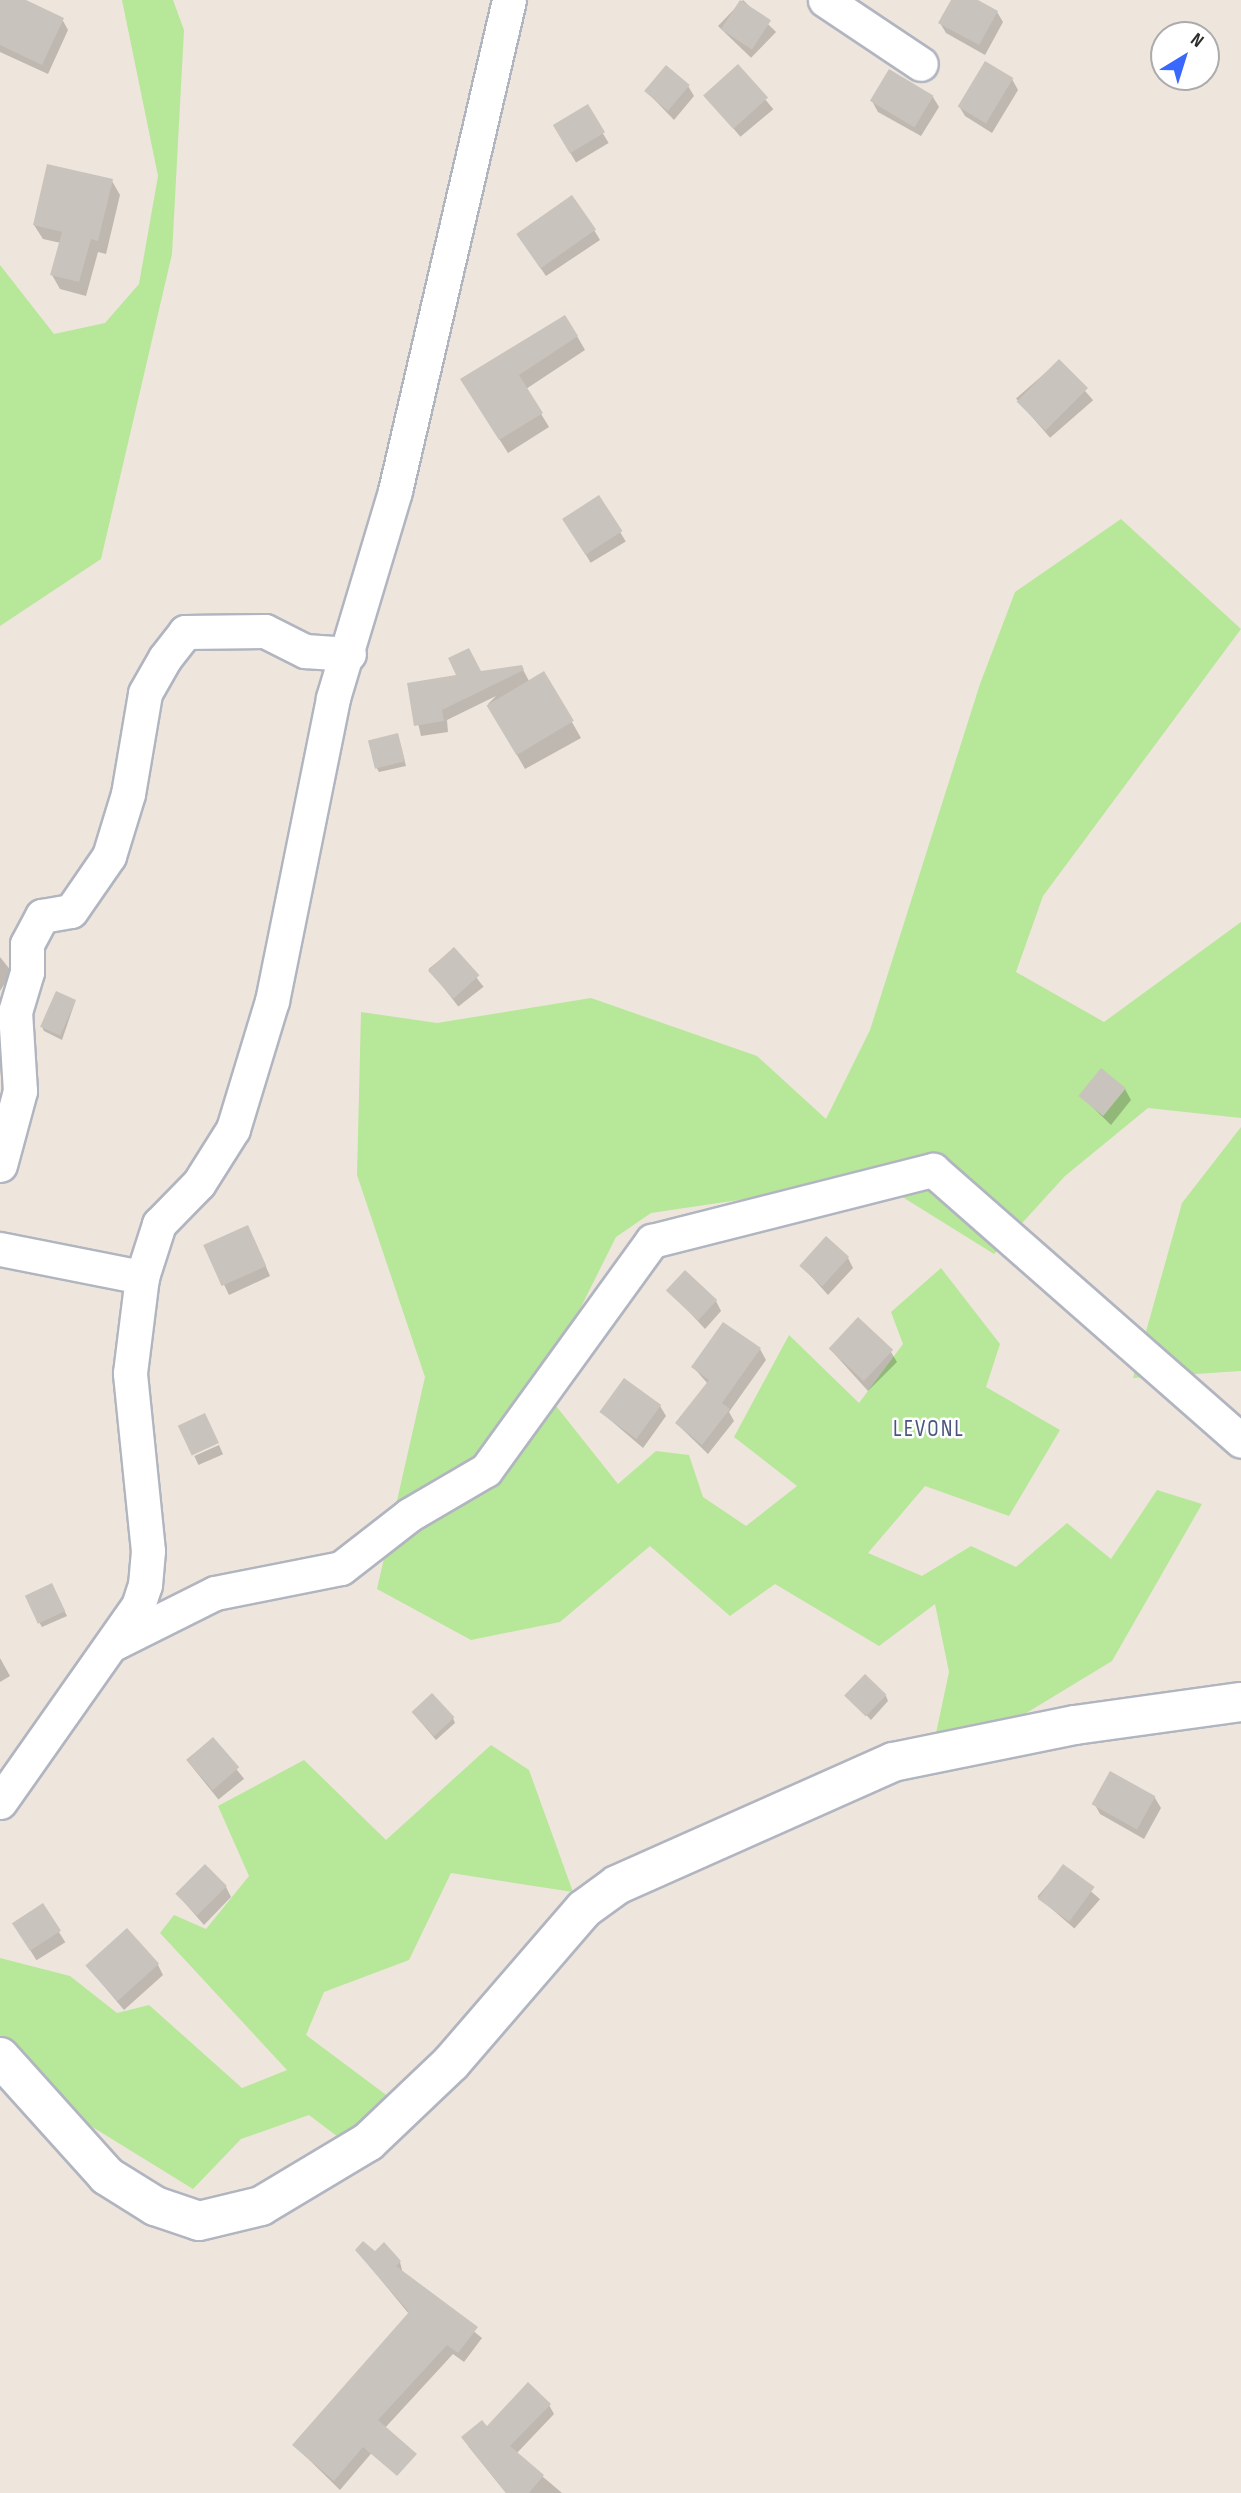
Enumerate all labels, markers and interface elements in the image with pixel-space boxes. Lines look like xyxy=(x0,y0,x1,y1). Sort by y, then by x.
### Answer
north arrow xyxy=(1150,21,1220,91)
text: N xyxy=(1186,28,1208,53)
district label: LEVONL xyxy=(894,1415,964,1443)

